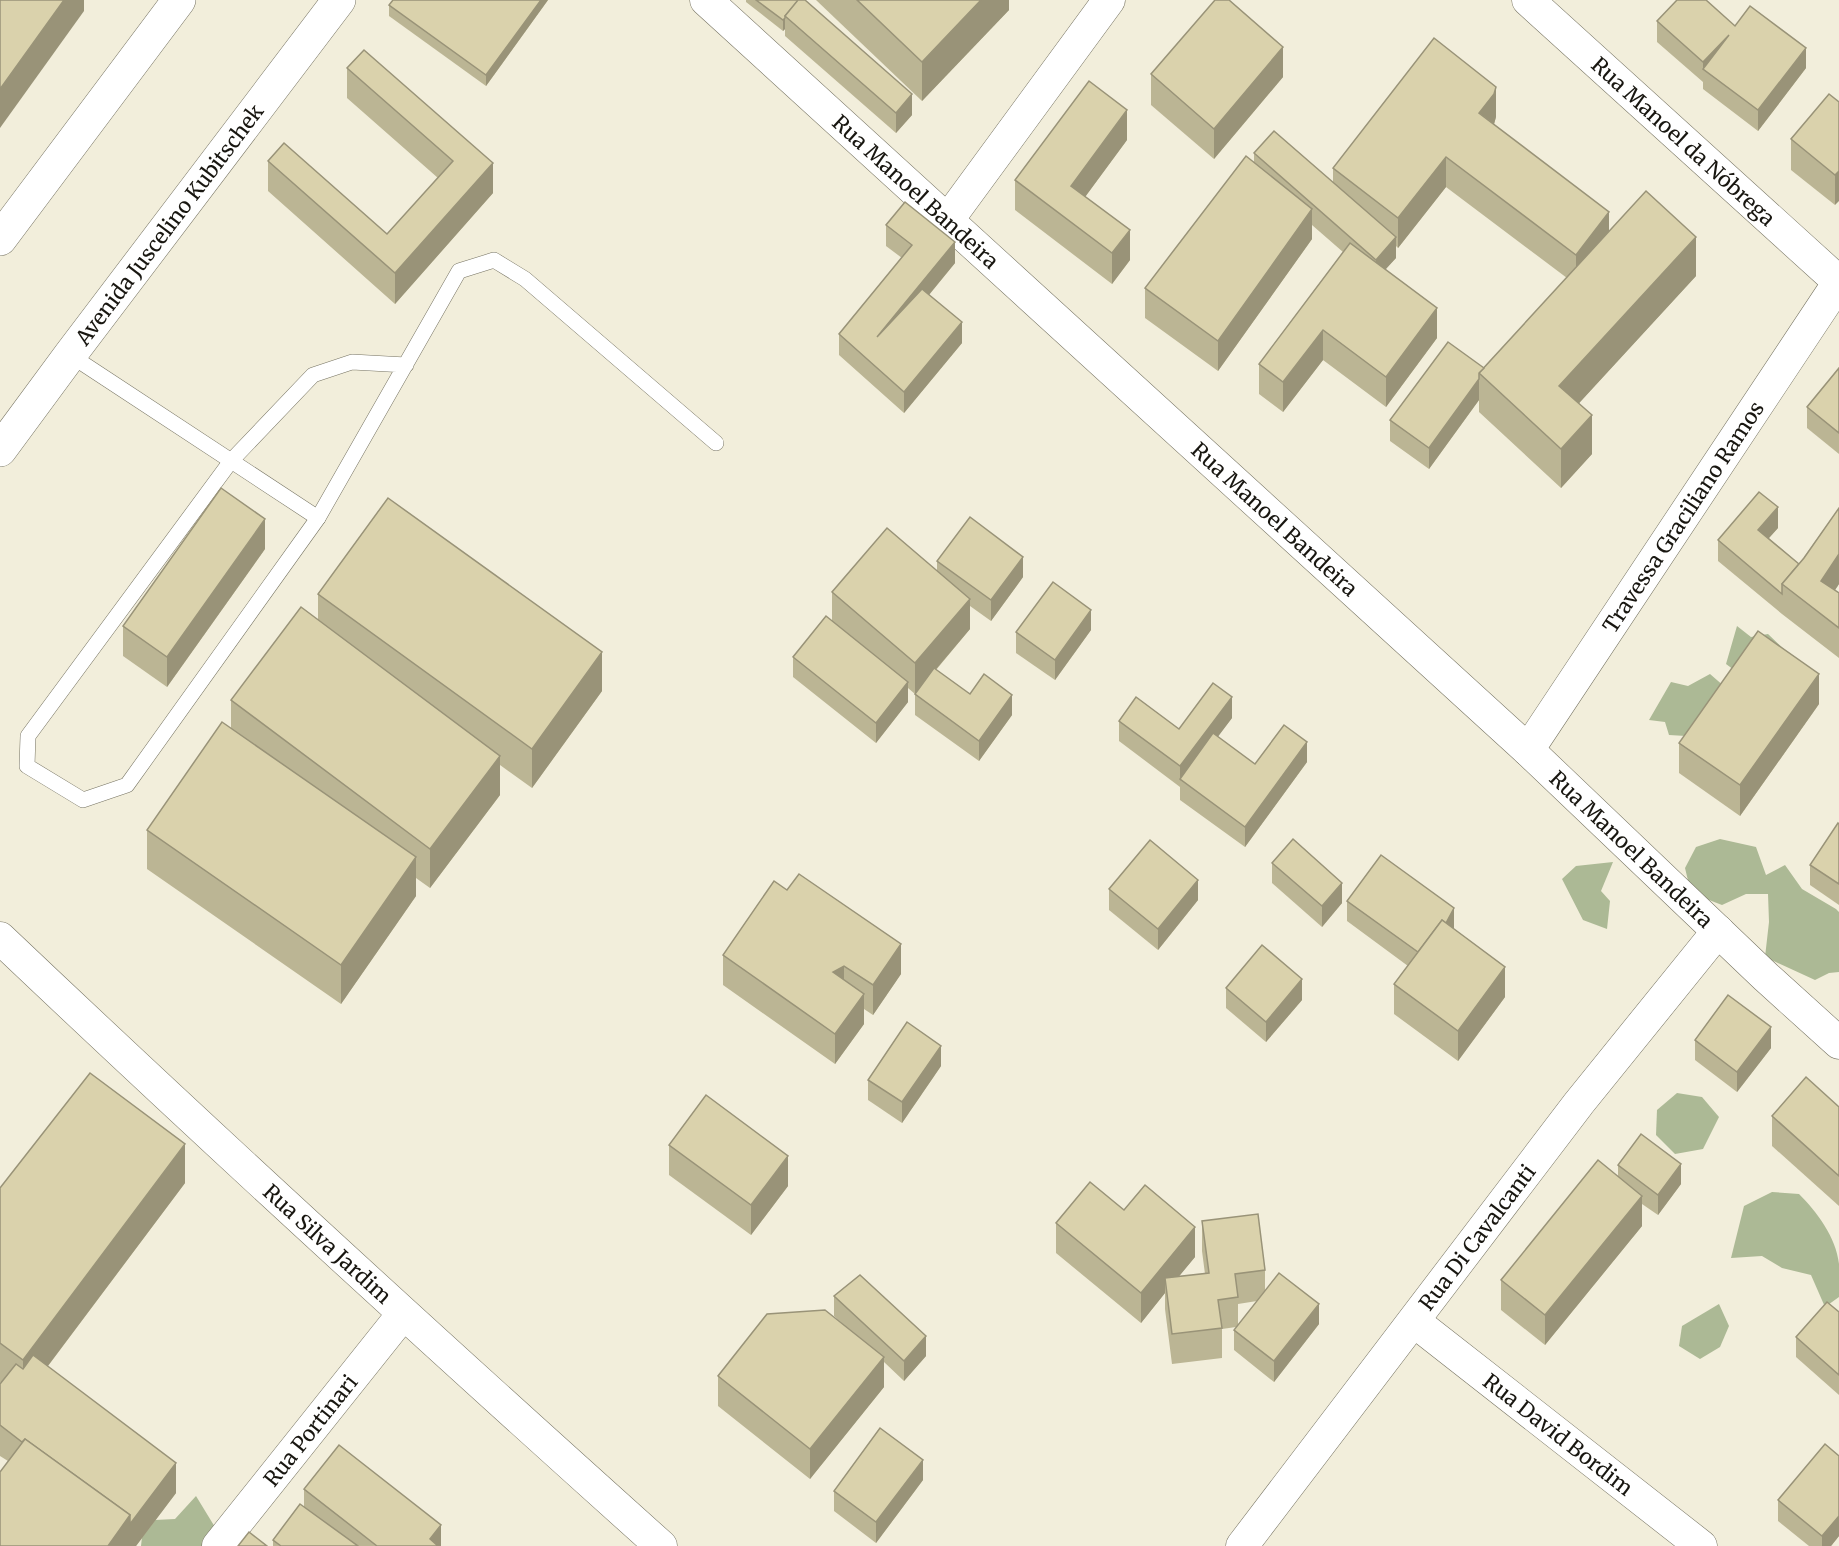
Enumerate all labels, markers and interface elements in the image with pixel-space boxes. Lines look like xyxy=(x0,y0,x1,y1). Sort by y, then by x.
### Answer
street label: Rua Manoel da Nóbrega xyxy=(1586,51,1781,231)
street label: Avenida Juscelino Kubitschek xyxy=(68,98,269,351)
street label: Rua Manoel Bandeira xyxy=(827,109,1005,274)
street label: Travessa Graciliano Ramos xyxy=(1596,396,1770,638)
street label: Rua Manoel Bandeira xyxy=(1186,436,1364,602)
street label: Rua Manoel Bandeira xyxy=(1544,765,1719,933)
street label: Rua Di Cavalcanti xyxy=(1413,1159,1541,1316)
street label: Rua Silva Jardim xyxy=(258,1178,397,1309)
street label: Rua David Bordim xyxy=(1478,1367,1639,1501)
street label: Rua Portinari xyxy=(258,1369,363,1492)

